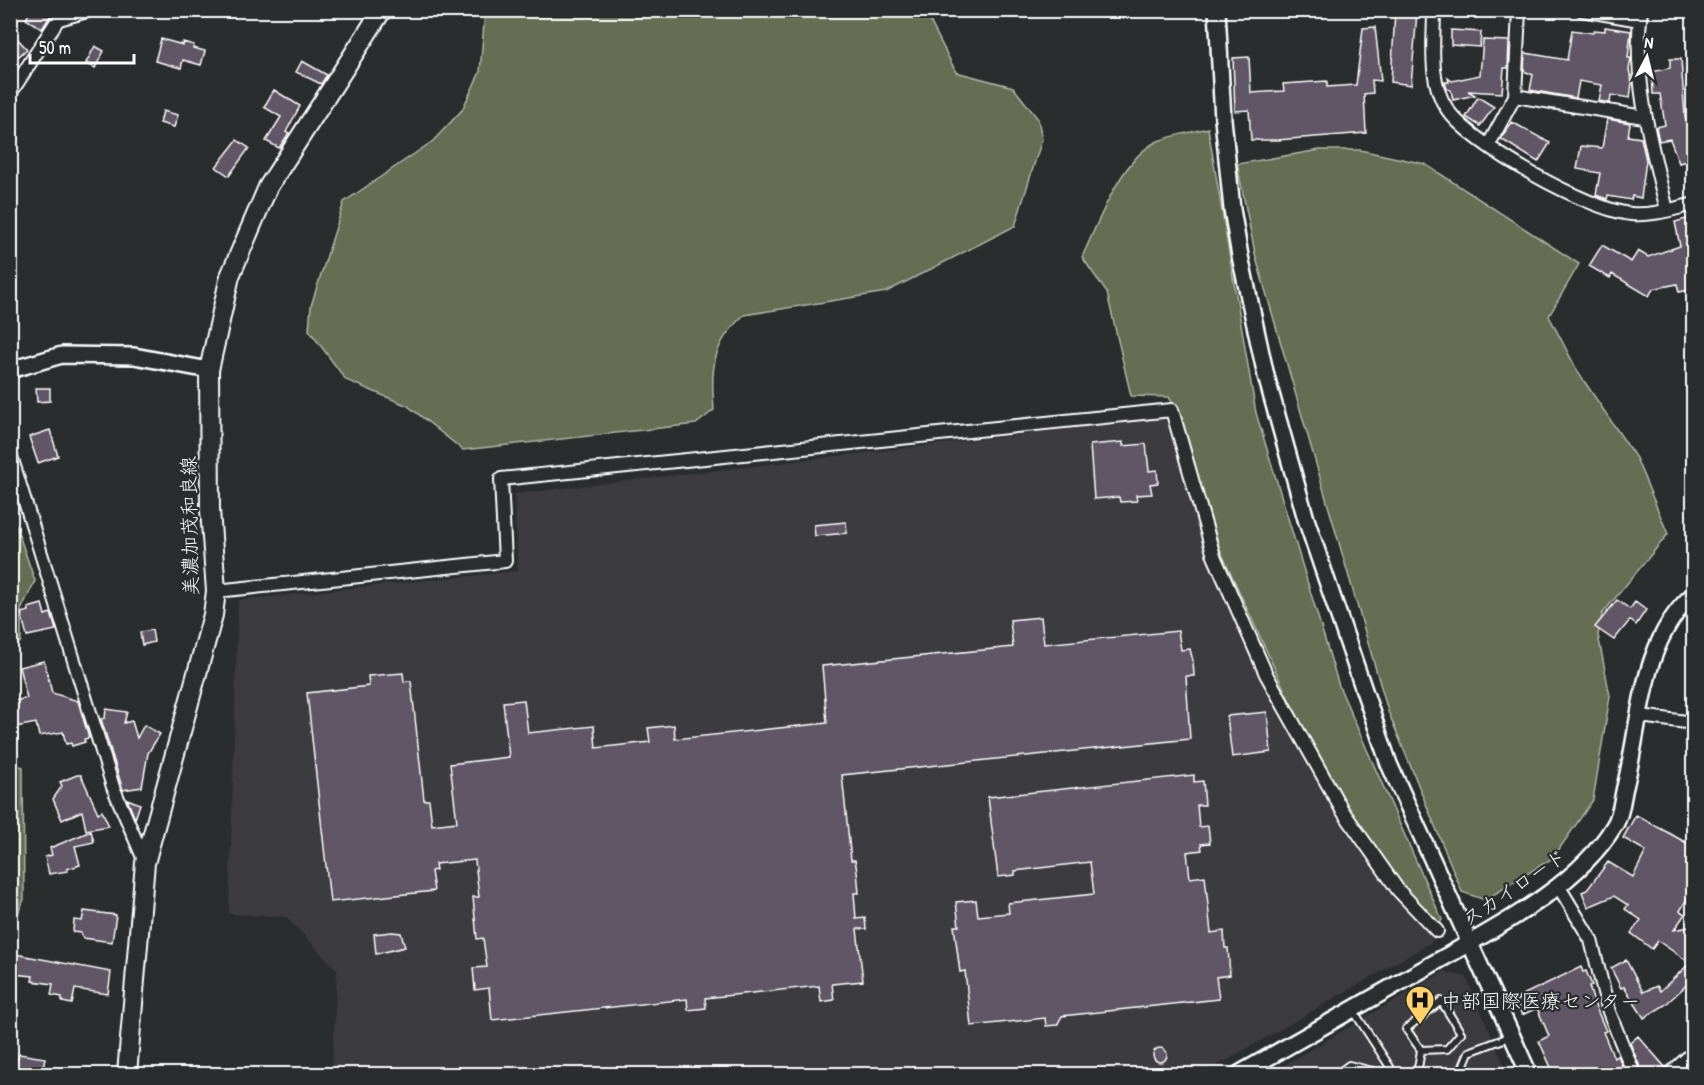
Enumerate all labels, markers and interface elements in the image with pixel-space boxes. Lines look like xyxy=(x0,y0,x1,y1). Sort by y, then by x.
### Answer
scale bar xyxy=(30,27,134,65)
north arrow xyxy=(1617,27,1677,87)
text: N xyxy=(1643,31,1655,54)
text: 50 m xyxy=(39,35,71,60)
street label: 美濃加茂和良線 xyxy=(174,456,204,596)
street label: スカイロード xyxy=(1457,842,1571,932)
hospital icon: 中部国際医療センター xyxy=(1404,984,1436,1026)
place label: 中部国際医療センター xyxy=(1441,987,1640,1014)

